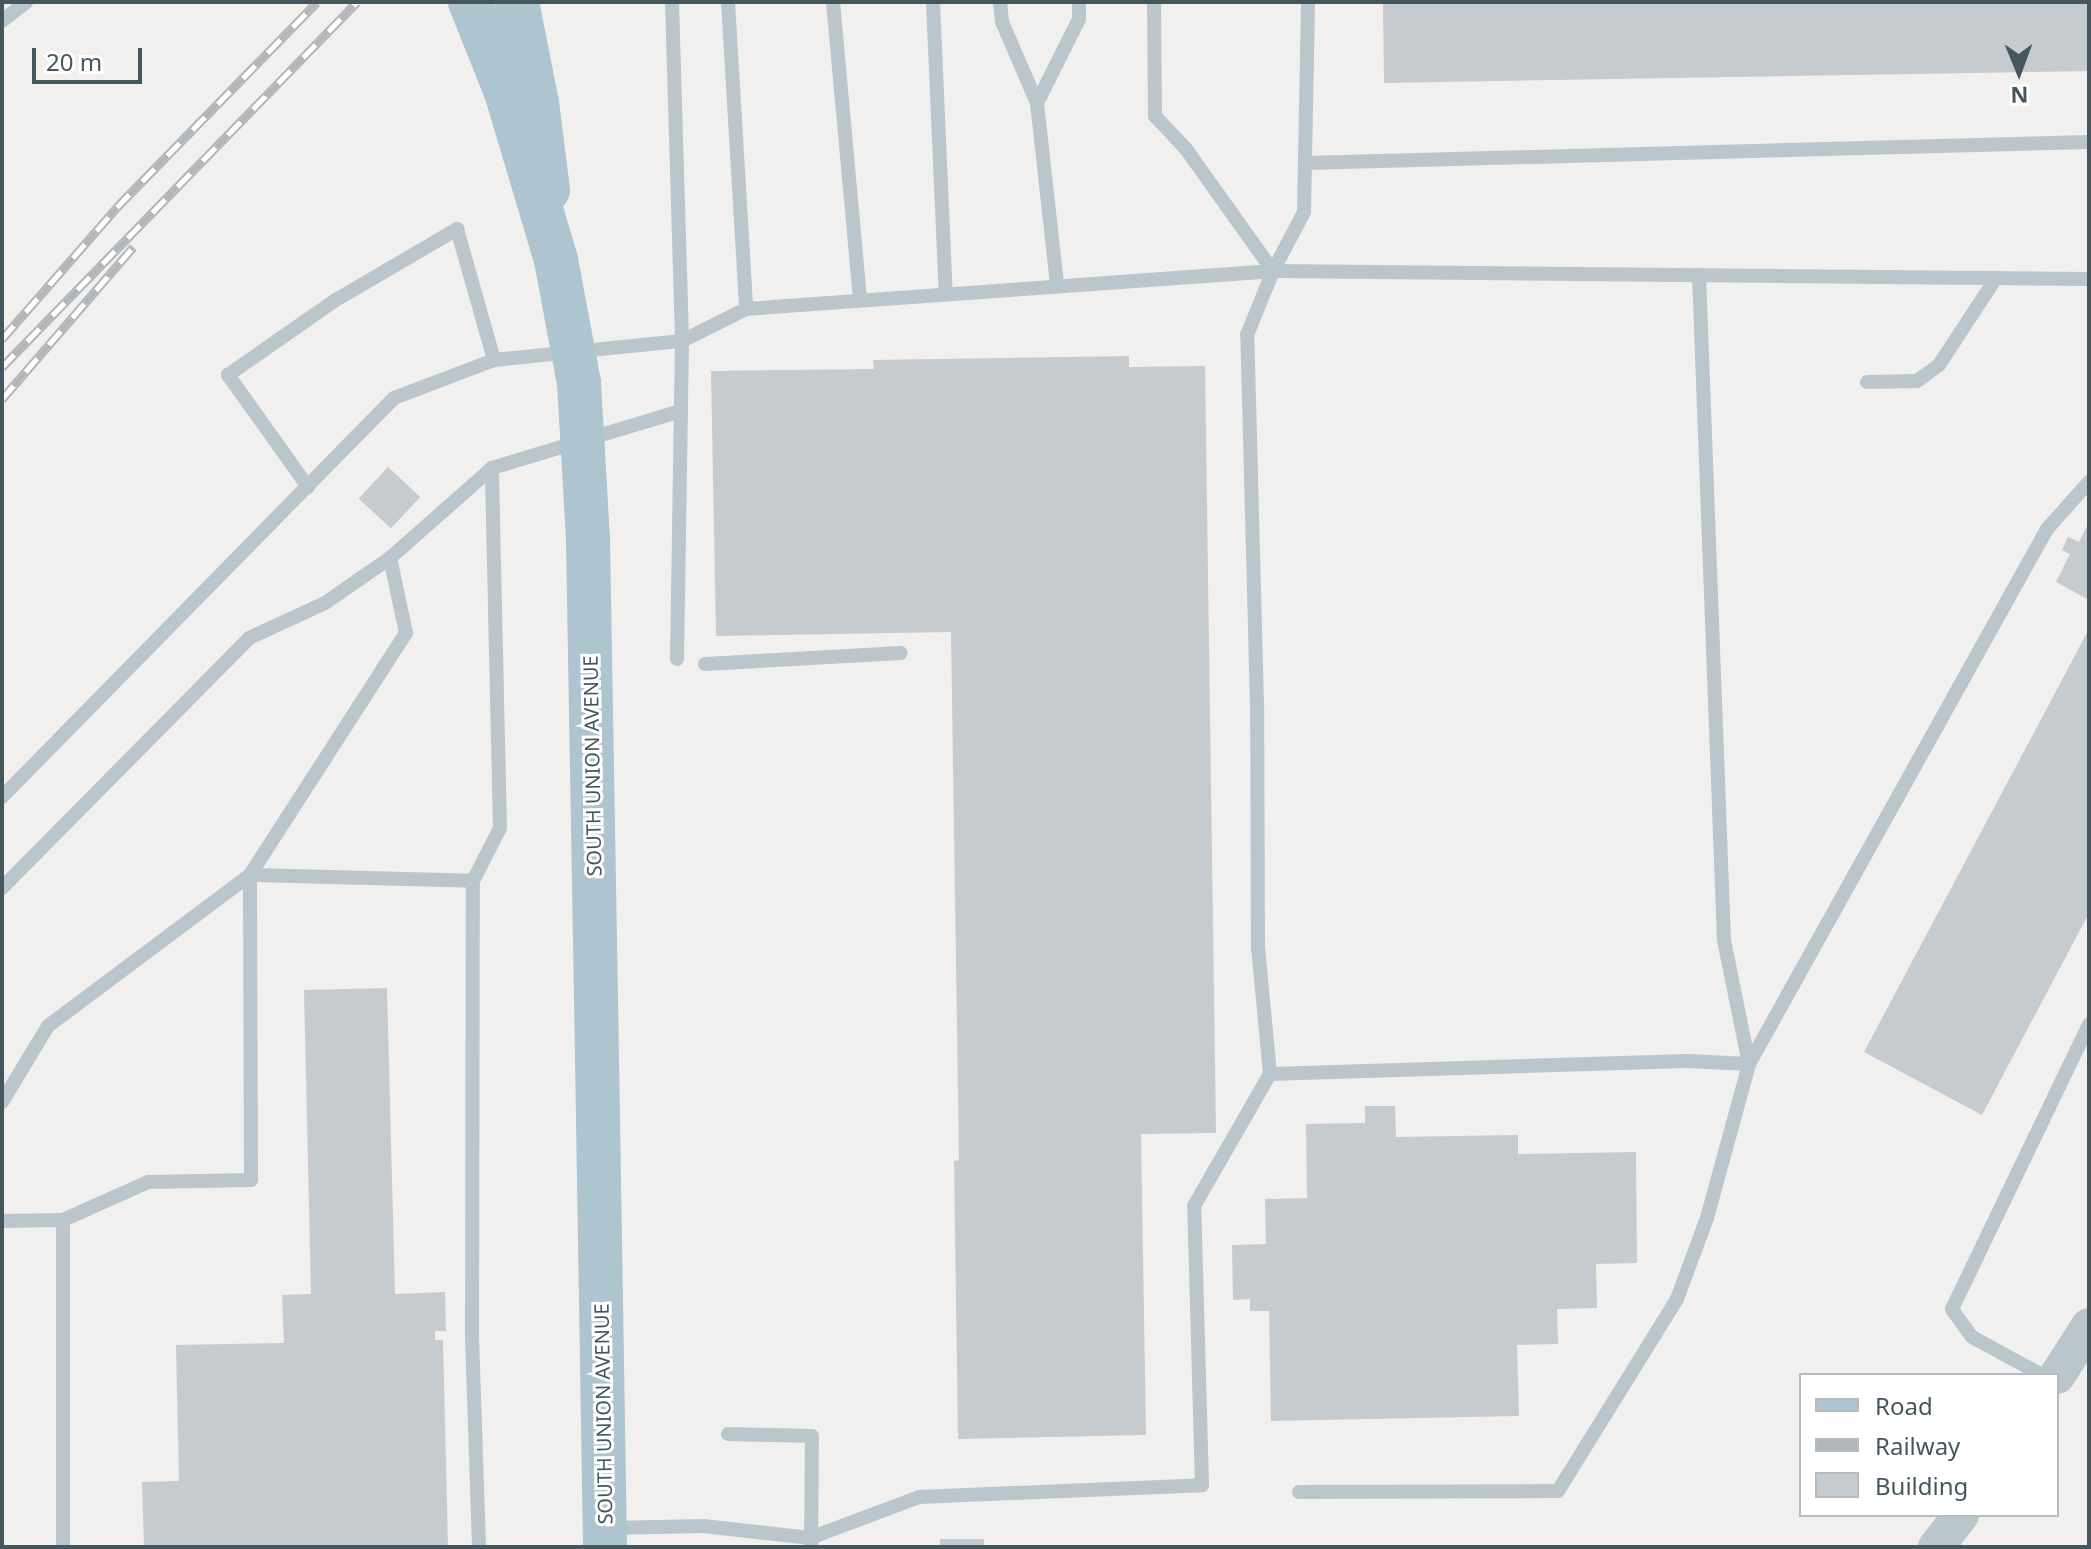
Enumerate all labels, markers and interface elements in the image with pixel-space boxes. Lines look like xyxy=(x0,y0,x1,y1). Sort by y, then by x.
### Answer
scale bar xyxy=(36,32,146,82)
north arrow xyxy=(1979,32,2059,112)
text: 20 m xyxy=(46,45,102,78)
text: N xyxy=(2010,81,2029,111)
street label: SOUTH UNION AVENUE xyxy=(578,655,606,877)
street label: SOUTH UNION AVENUE xyxy=(589,1303,617,1525)
legend xyxy=(1799,1373,2059,1517)
text: Road xyxy=(1875,1389,1933,1422)
text: Railway xyxy=(1875,1429,1960,1462)
text: Building xyxy=(1875,1469,1968,1502)

